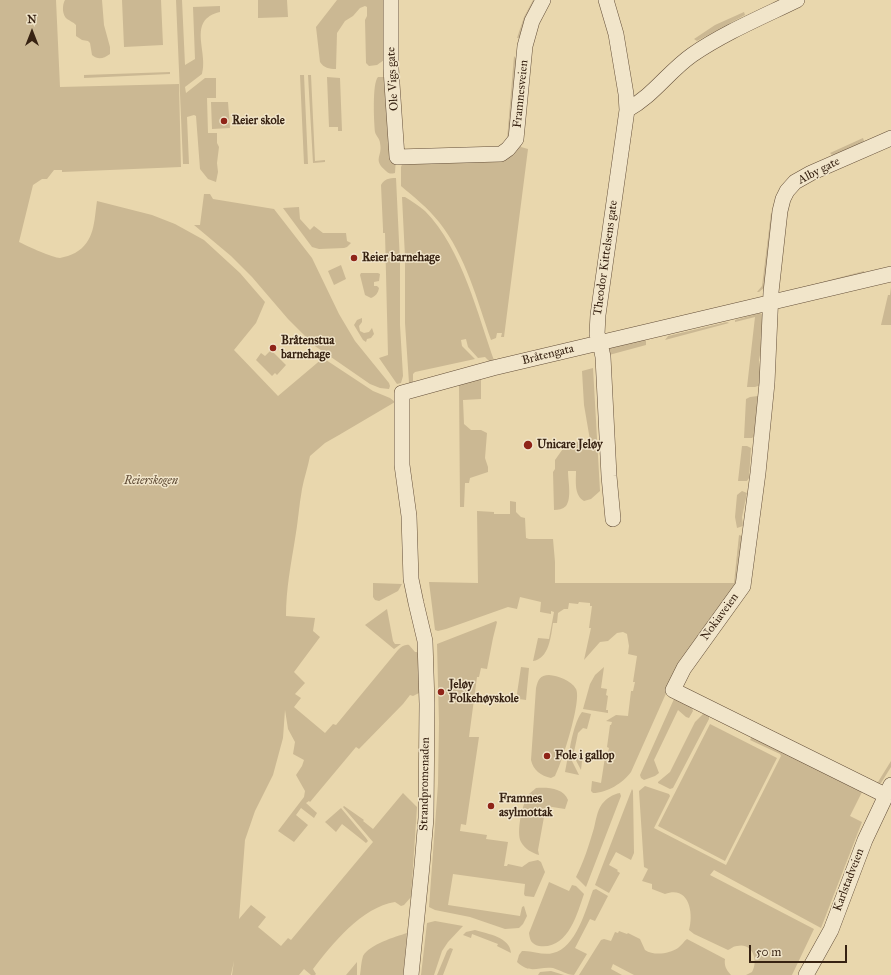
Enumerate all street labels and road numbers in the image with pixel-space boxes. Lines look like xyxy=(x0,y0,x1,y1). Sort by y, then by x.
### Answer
street label: Ole Vigs gate xyxy=(384,47,402,111)
street label: Framnesveien xyxy=(510,59,532,129)
street label: Alby gate xyxy=(796,154,842,188)
street label: Theodor Kittelsens gate xyxy=(591,199,621,317)
street label: Bråtengata xyxy=(520,342,576,368)
street label: Nokiaveien xyxy=(698,590,742,644)
street label: Strandpromenaden xyxy=(417,737,433,831)
street label: Karlstadveien xyxy=(830,846,868,914)

